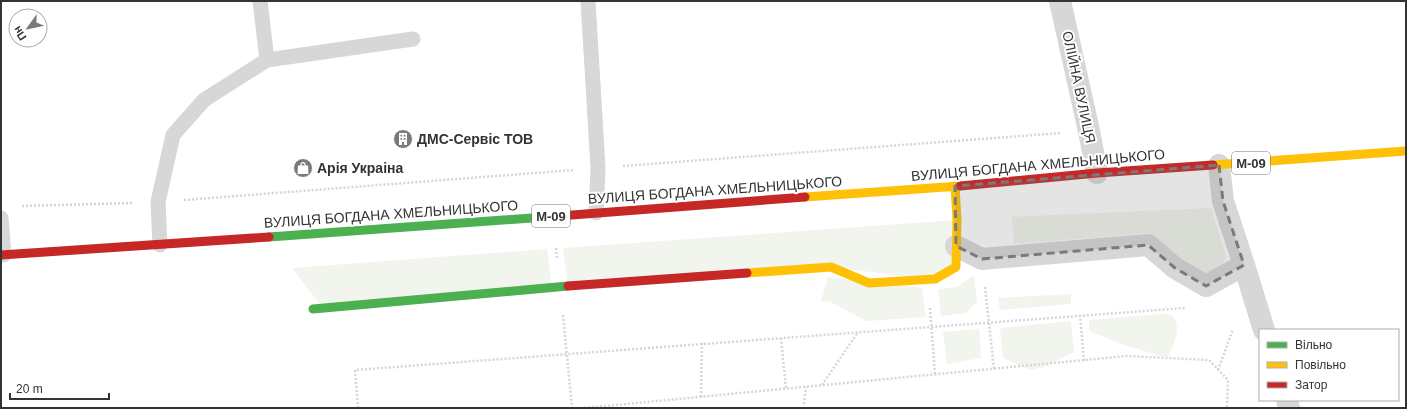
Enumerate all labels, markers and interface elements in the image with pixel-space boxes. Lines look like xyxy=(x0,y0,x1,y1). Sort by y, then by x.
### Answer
north arrow xyxy=(8,8,48,48)
text: Пн xyxy=(11,24,29,43)
street label: ОЛІЙНА ВУЛИЦЯ xyxy=(1059,29,1100,145)
building icon: ДМС-Сервіс ТОВ xyxy=(392,128,414,150)
place label: ДМС-Сервіс ТОВ xyxy=(417,131,533,147)
street label: ВУЛИЦЯ БОГДАНА ХМЕЛЬНИЦЬКОГО xyxy=(910,146,1166,184)
road number: М-09 xyxy=(1232,152,1270,174)
shop icon: Арія Украіна xyxy=(292,157,314,179)
place label: Арія Украіна xyxy=(317,160,403,176)
street label: ВУЛИЦЯ БОГДАНА ХМЕЛЬНИЦЬКОГО xyxy=(587,173,843,207)
street label: ВУЛИЦЯ БОГДАНА ХМЕЛЬНИЦЬКОГО xyxy=(263,197,519,231)
road number: М-09 xyxy=(532,205,570,227)
legend xyxy=(1259,329,1399,401)
text: Вільно xyxy=(1295,338,1333,352)
text: Повільно xyxy=(1295,358,1346,372)
scale bar xyxy=(10,375,109,401)
text: Затор xyxy=(1295,378,1328,392)
text: 20 m xyxy=(16,382,43,396)

